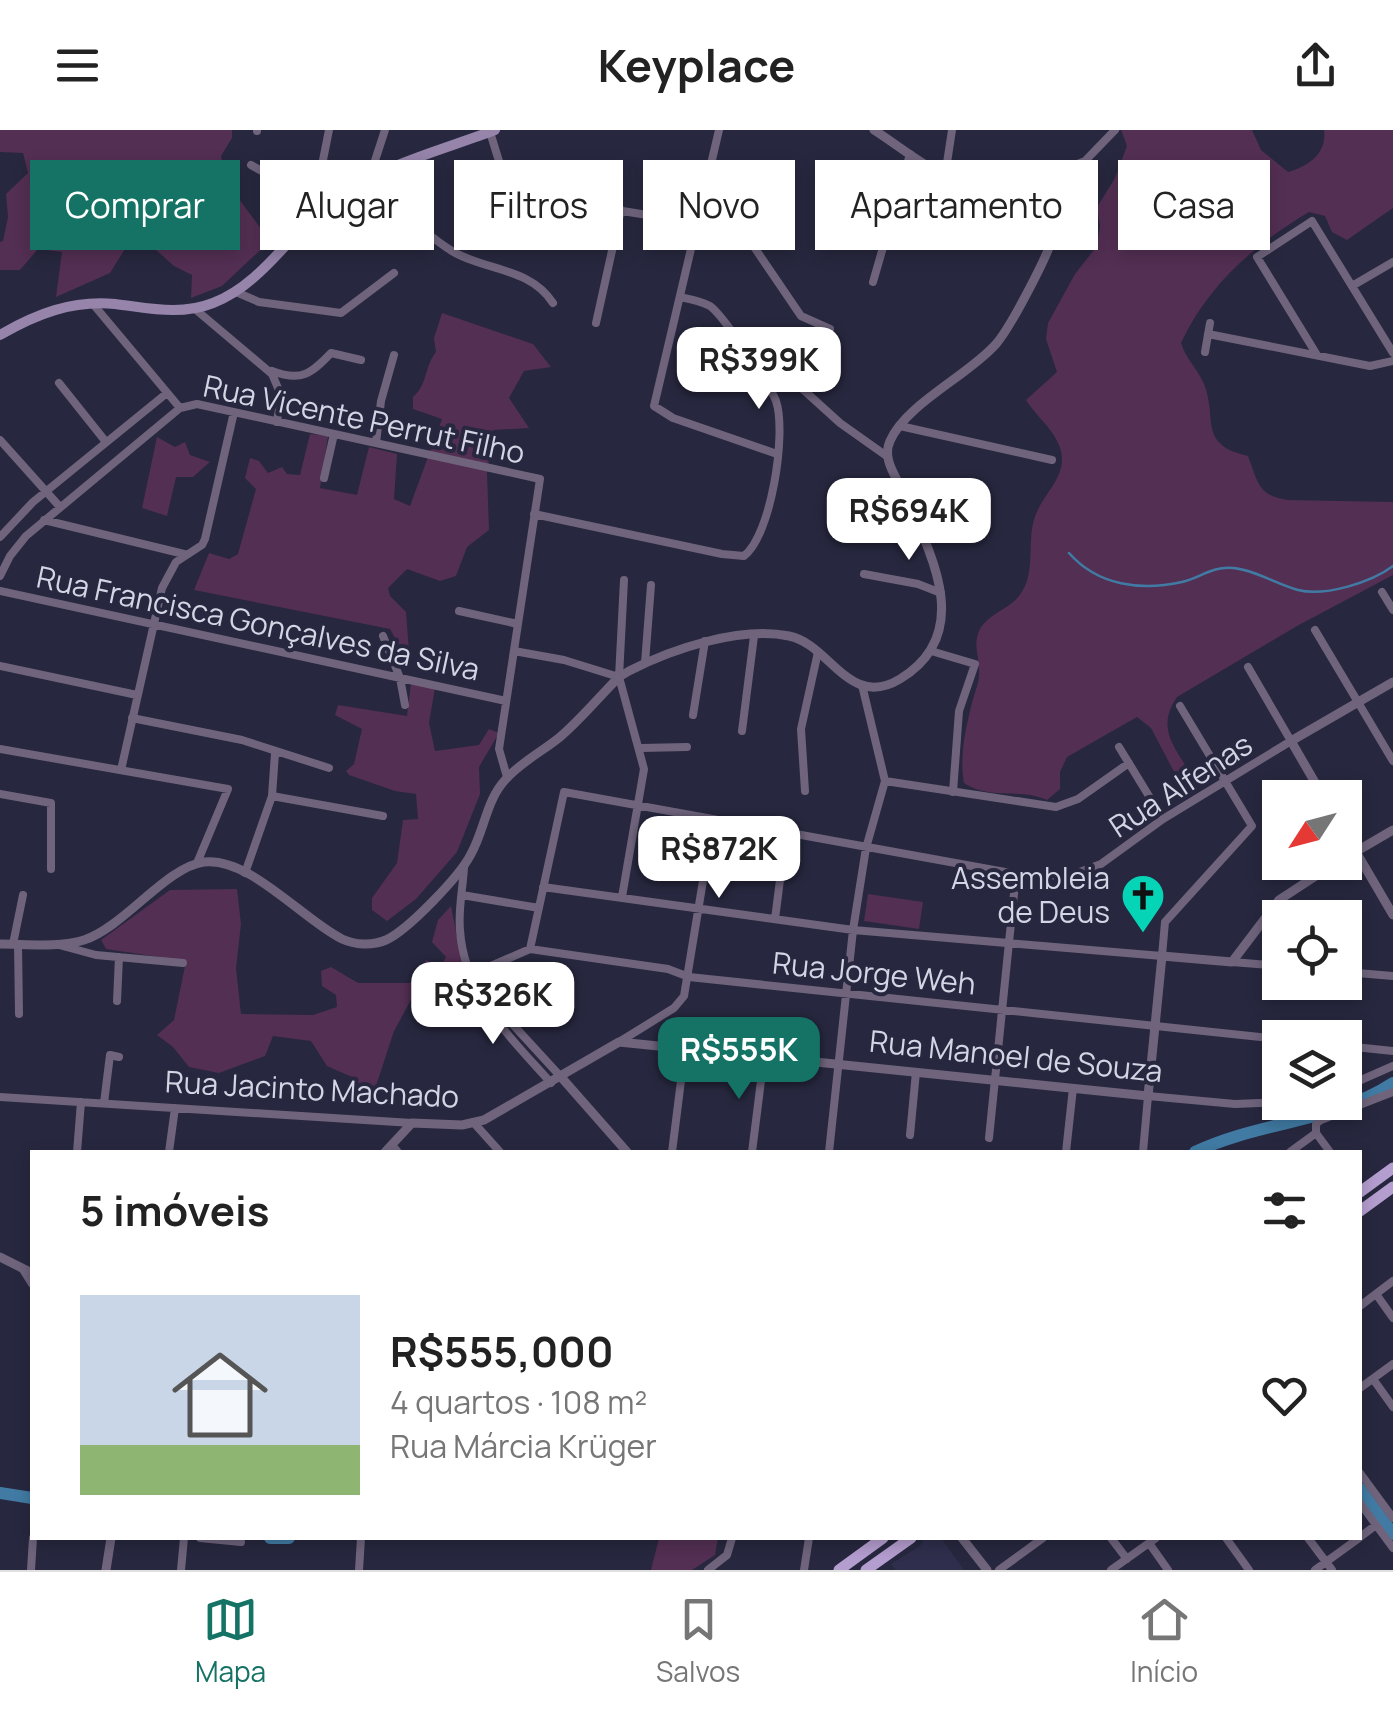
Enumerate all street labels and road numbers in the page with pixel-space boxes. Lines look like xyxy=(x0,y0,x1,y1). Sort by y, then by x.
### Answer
street label: Rua Vicente Perrut Filho xyxy=(200,364,529,473)
street label: Rua Francisca Gonçalves da Silva xyxy=(33,556,484,690)
street label: Rua Alfenas xyxy=(1101,723,1260,846)
street label: Rua Jorge Weh xyxy=(770,941,978,1004)
street label: Rua Manoel de Souza xyxy=(868,1020,1165,1091)
street label: Rua Jacinto Machado xyxy=(164,1060,460,1117)

